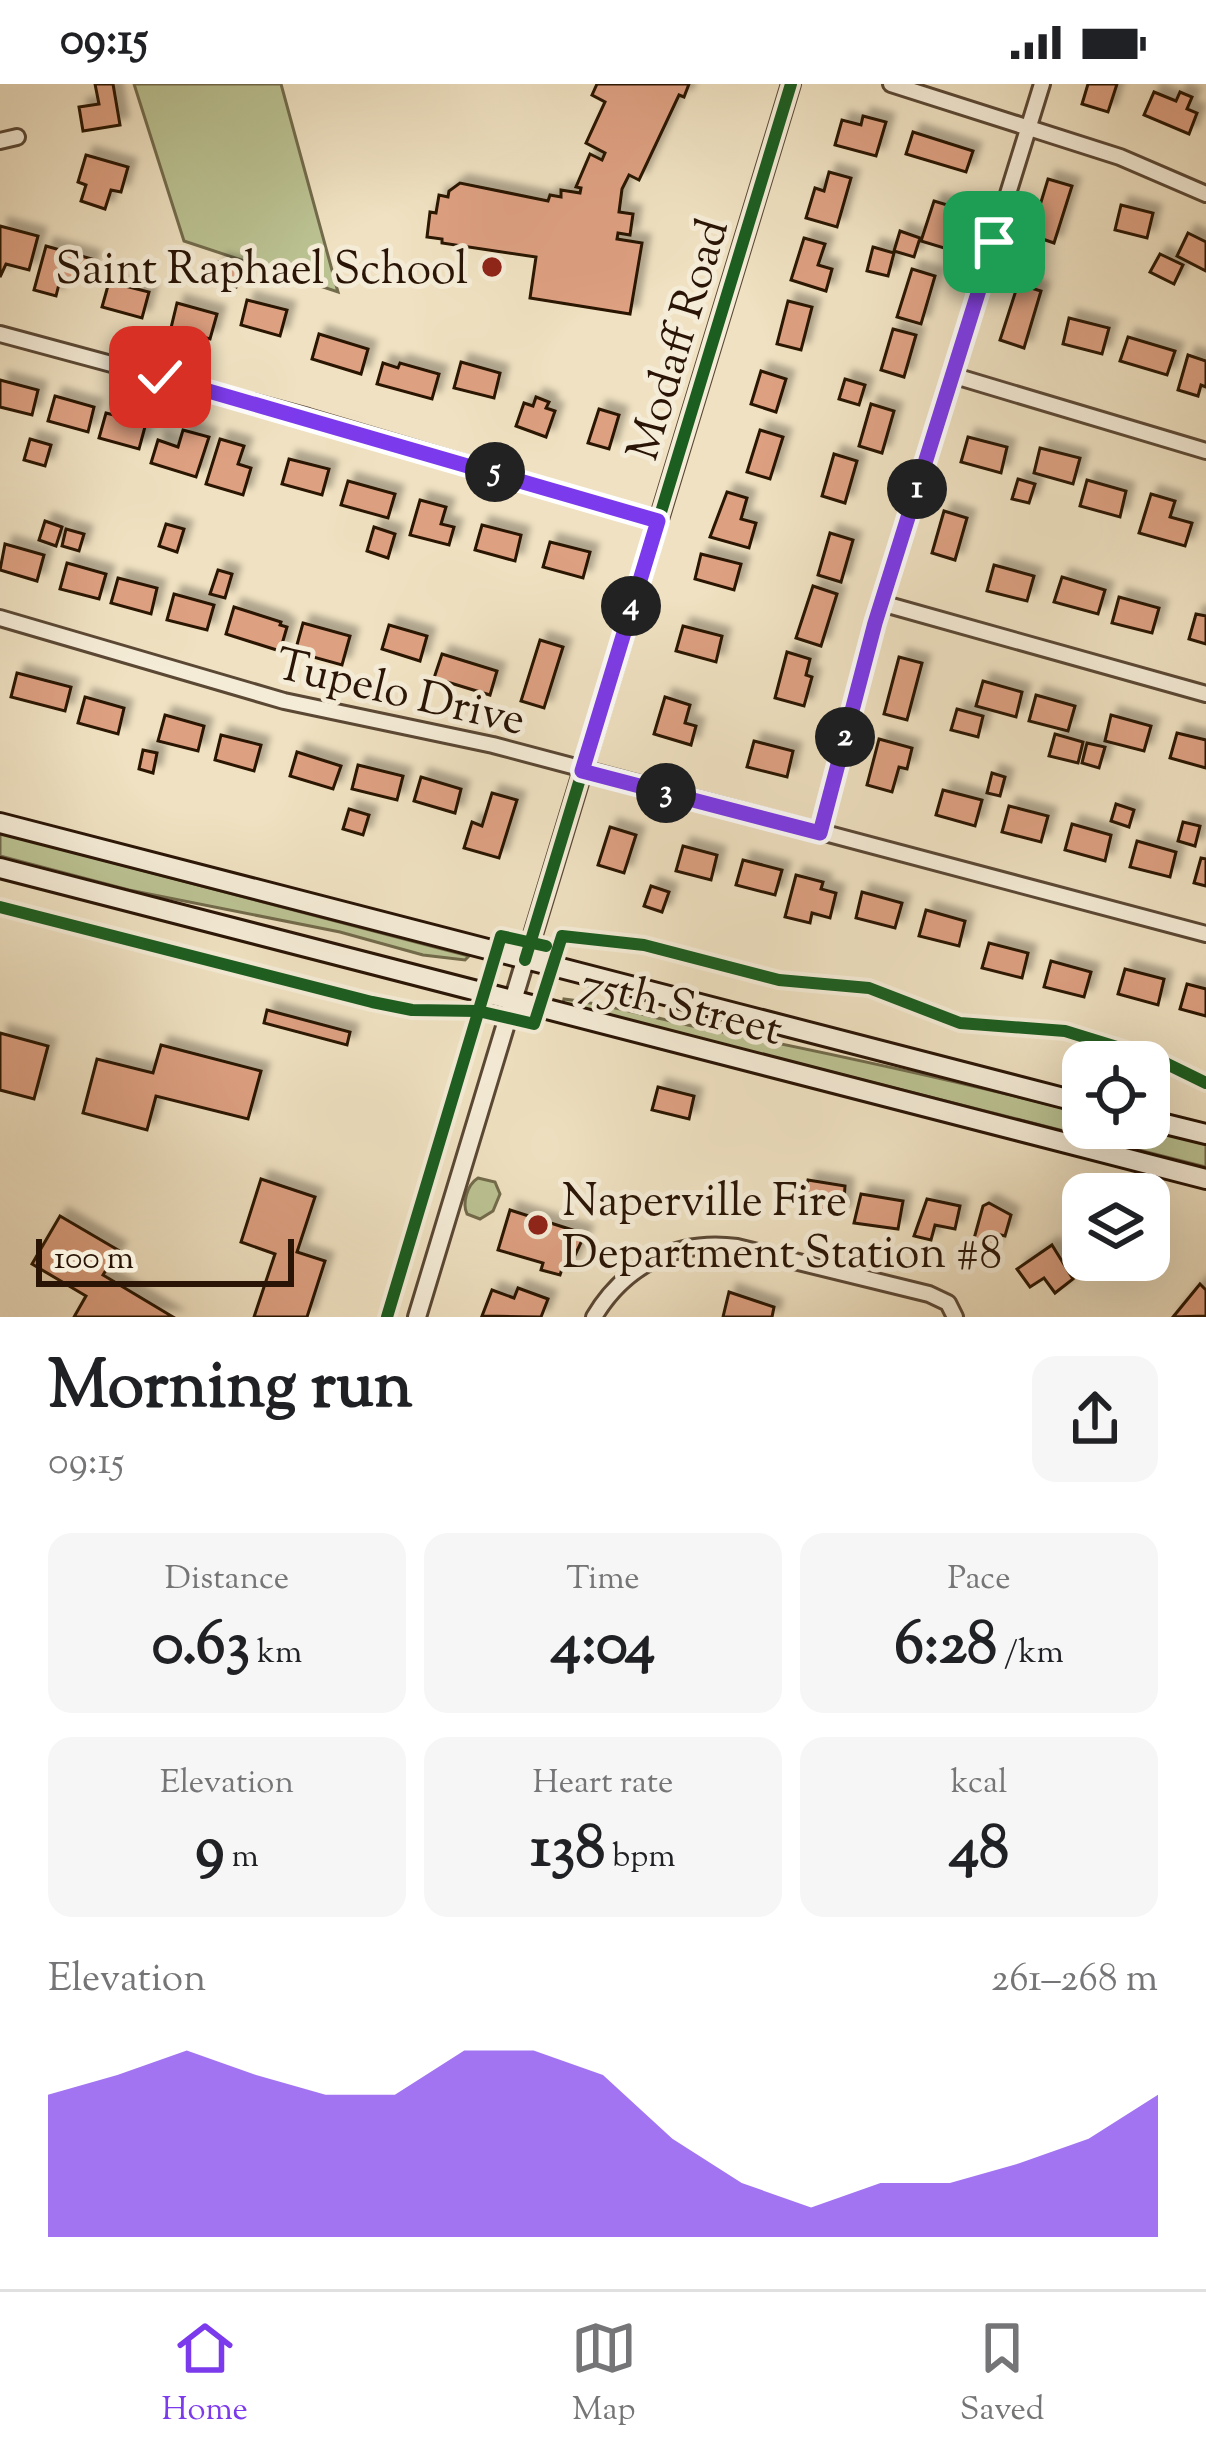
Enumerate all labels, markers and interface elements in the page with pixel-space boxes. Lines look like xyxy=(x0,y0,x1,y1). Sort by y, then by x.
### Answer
text: 09:15 xyxy=(60,10,148,75)
pin xyxy=(943,191,1045,293)
icon: arrive xyxy=(961,209,1027,275)
street label: Modaff Road xyxy=(614,212,749,469)
place label: Saint Raphael School xyxy=(55,240,468,305)
marker: Saint Raphael School xyxy=(479,254,505,280)
pin xyxy=(109,326,211,428)
icon: check xyxy=(127,344,193,410)
pin: 5 xyxy=(465,442,525,502)
text: 5 xyxy=(489,448,501,496)
pin: 1 xyxy=(887,459,947,519)
text: 1 xyxy=(911,465,923,513)
pin: 4 xyxy=(601,576,661,636)
text: 4 xyxy=(623,582,639,630)
street label: Tupelo Drive xyxy=(269,635,531,756)
pin: 2 xyxy=(815,707,875,767)
text: 2 xyxy=(837,713,853,761)
pin: 3 xyxy=(636,763,696,823)
text: 3 xyxy=(659,769,673,817)
street label: 75th Street xyxy=(573,953,788,1066)
map controls xyxy=(1062,1041,1170,1281)
button: locate xyxy=(1062,1041,1170,1149)
place label: Naperville Fire Department Station #8 xyxy=(562,1172,1002,1289)
button: layers xyxy=(1062,1173,1170,1281)
marker: Naperville Fire Department Station #8 xyxy=(525,1212,551,1238)
scale bar xyxy=(36,1233,294,1286)
text: 100 m xyxy=(54,1236,134,1284)
text: Morning run xyxy=(48,1343,413,1438)
button: share xyxy=(1032,1356,1158,1482)
text: 09:15 xyxy=(48,1436,124,1492)
text: Distance xyxy=(165,1556,289,1604)
text: Time xyxy=(566,1556,640,1604)
text: Pace xyxy=(947,1556,1011,1604)
text: 0.63 xyxy=(152,1604,250,1691)
text: 4:04 xyxy=(551,1604,655,1691)
text: 6:28 xyxy=(894,1604,997,1691)
text: km xyxy=(250,1630,302,1678)
text: /km xyxy=(997,1630,1064,1678)
text: Elevation xyxy=(160,1760,294,1808)
text: Heart rate xyxy=(533,1760,673,1808)
text: kcal xyxy=(951,1760,1007,1808)
text: 9 xyxy=(195,1808,224,1895)
text: 138 xyxy=(531,1808,605,1895)
text: 48 xyxy=(949,1808,1009,1895)
text: m xyxy=(224,1834,259,1882)
text: bpm xyxy=(605,1834,676,1882)
text: Elevation xyxy=(48,1953,206,2009)
text: 261–268 m xyxy=(991,1953,1158,2009)
tab: Home xyxy=(161,2315,248,2435)
tab: Map xyxy=(571,2315,637,2435)
tab: Saved xyxy=(960,2315,1045,2435)

